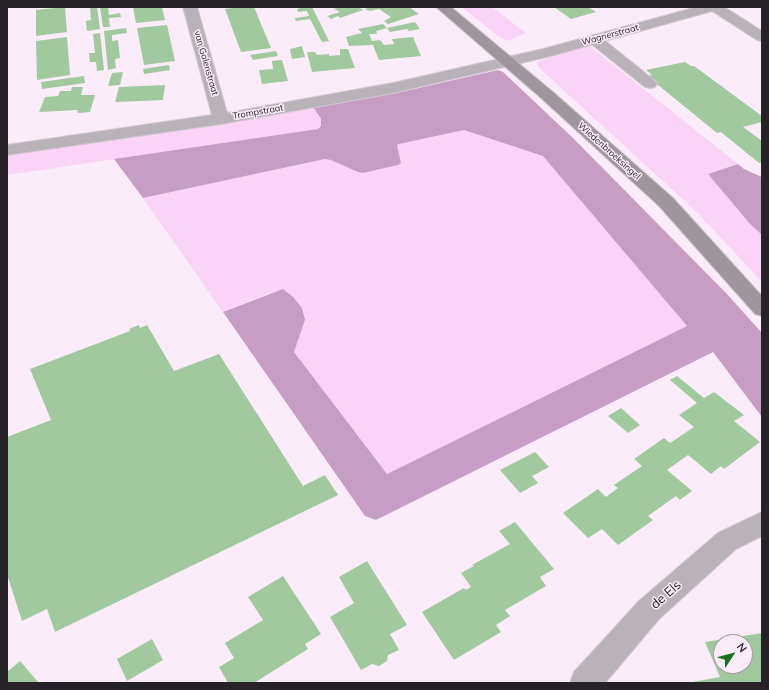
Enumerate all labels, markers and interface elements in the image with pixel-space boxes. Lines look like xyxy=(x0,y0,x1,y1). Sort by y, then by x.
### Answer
street label: Wagnerstraat xyxy=(580,22,640,48)
street label: van Galenstraat xyxy=(192,29,220,97)
street label: Trompstraat xyxy=(232,102,284,122)
street label: Wiedenbroeksingel xyxy=(576,120,642,182)
street label: de Els xyxy=(648,577,684,613)
north arrow xyxy=(713,634,753,674)
text: N xyxy=(734,640,750,655)

